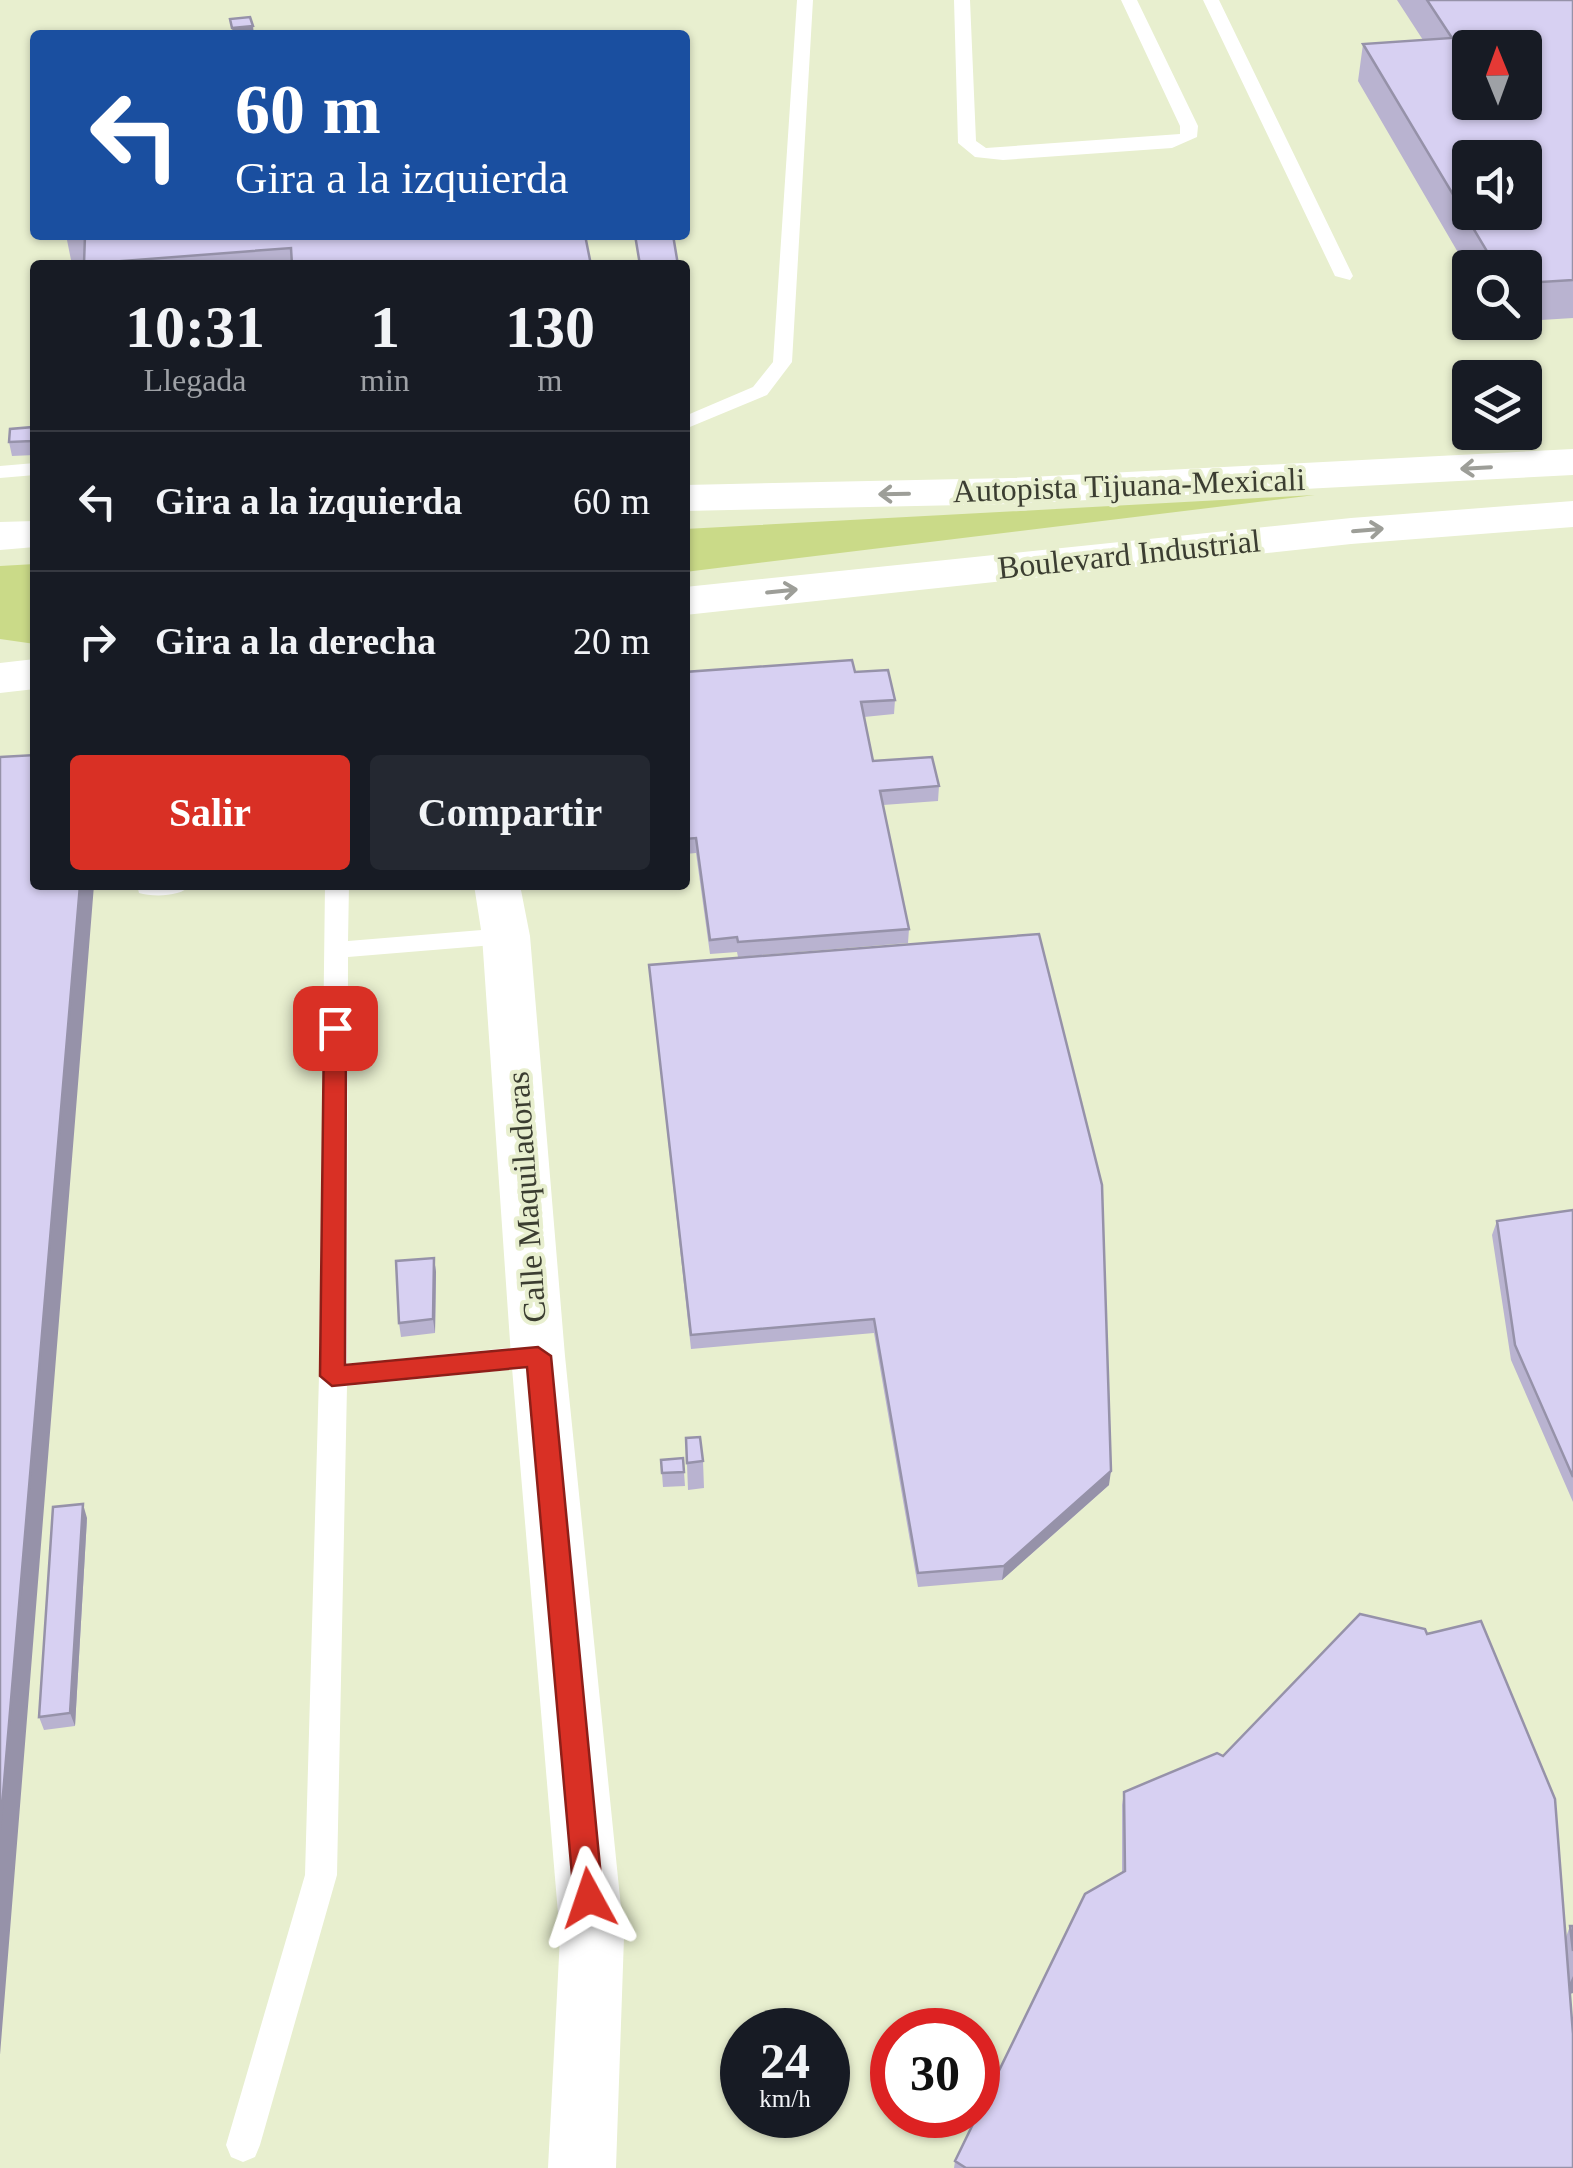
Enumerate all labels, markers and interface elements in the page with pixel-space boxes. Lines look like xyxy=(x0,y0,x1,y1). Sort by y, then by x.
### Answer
north arrow xyxy=(1452,30,1542,120)
map controls xyxy=(1452,30,1542,450)
icon: left xyxy=(70,70,200,200)
text: 60 m xyxy=(235,71,381,148)
button: sound xyxy=(1452,140,1542,230)
text: Gira a la izquierda xyxy=(235,153,569,203)
button: search xyxy=(1452,250,1542,340)
text: 10:31 xyxy=(125,294,265,360)
text: 1 xyxy=(370,294,400,360)
text: 130 xyxy=(505,294,595,360)
button: layers xyxy=(1452,360,1542,450)
text: Llegada xyxy=(144,362,247,398)
text: min xyxy=(360,362,410,398)
text: m xyxy=(537,362,562,398)
one-way arrow xyxy=(1460,459,1492,478)
street label: Autopista Tijuana-Mexicali xyxy=(952,461,1306,509)
icon: left xyxy=(70,474,125,529)
text: Gira a la izquierda xyxy=(155,480,462,522)
text: 60 m xyxy=(573,480,650,522)
one-way arrow xyxy=(879,484,911,503)
one-way arrow xyxy=(1352,520,1384,539)
street label: Boulevard Industrial xyxy=(996,522,1262,586)
one-way arrow xyxy=(765,581,798,600)
icon: right xyxy=(70,614,125,669)
text: Gira a la derecha xyxy=(155,620,436,662)
text: 20 m xyxy=(573,620,650,662)
button: Salir xyxy=(70,755,350,870)
button: Compartir xyxy=(370,755,650,870)
pin xyxy=(293,986,378,1071)
icon: arrive xyxy=(308,1001,363,1056)
street label: Calle Maquiladoras xyxy=(499,1070,553,1324)
position arrow xyxy=(537,1846,641,1950)
speed limit sign: 30 xyxy=(870,2008,1000,2138)
text: 24 xyxy=(760,2033,810,2089)
text: km/h xyxy=(759,2085,811,2112)

